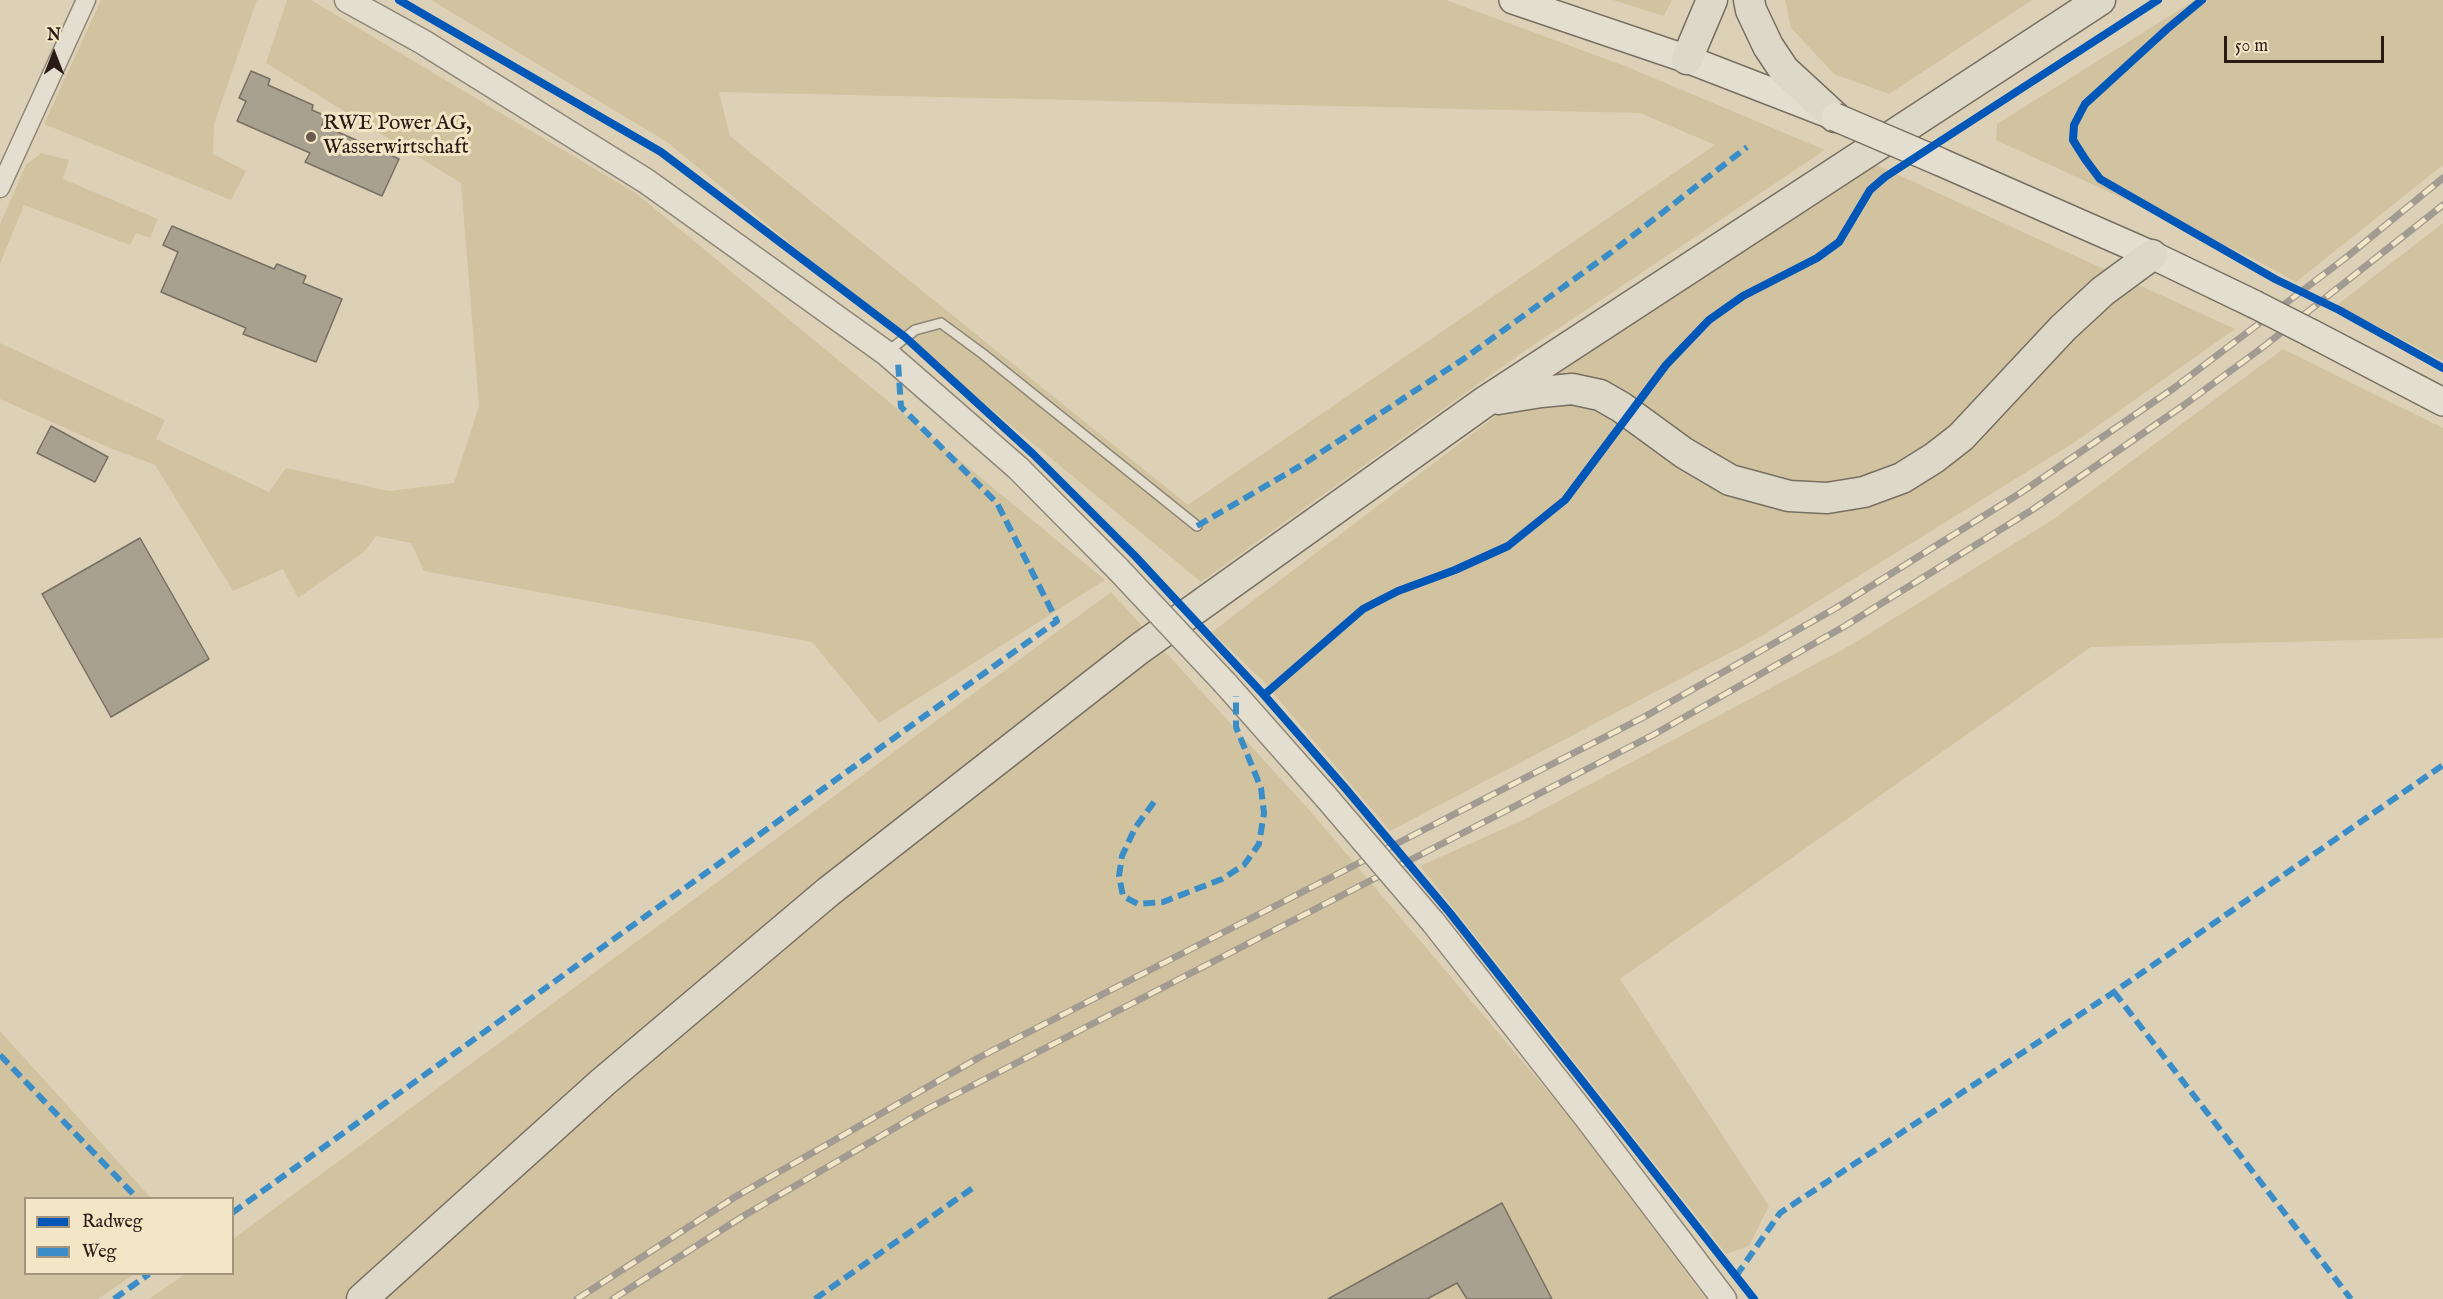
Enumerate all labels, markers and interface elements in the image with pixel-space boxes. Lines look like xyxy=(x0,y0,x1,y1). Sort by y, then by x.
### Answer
north arrow xyxy=(24,24,84,84)
scale bar xyxy=(2227,24,2388,62)
text: N xyxy=(47,26,61,46)
text: 50 m xyxy=(2235,35,2268,58)
place label: RWE Power AG, Wasserwirtschaft xyxy=(323,112,472,162)
marker: RWE Power AG, Wasserwirtschaft xyxy=(304,130,318,144)
legend xyxy=(24,1197,234,1275)
text: Radweg xyxy=(82,1211,143,1234)
text: Weg xyxy=(82,1241,116,1264)

